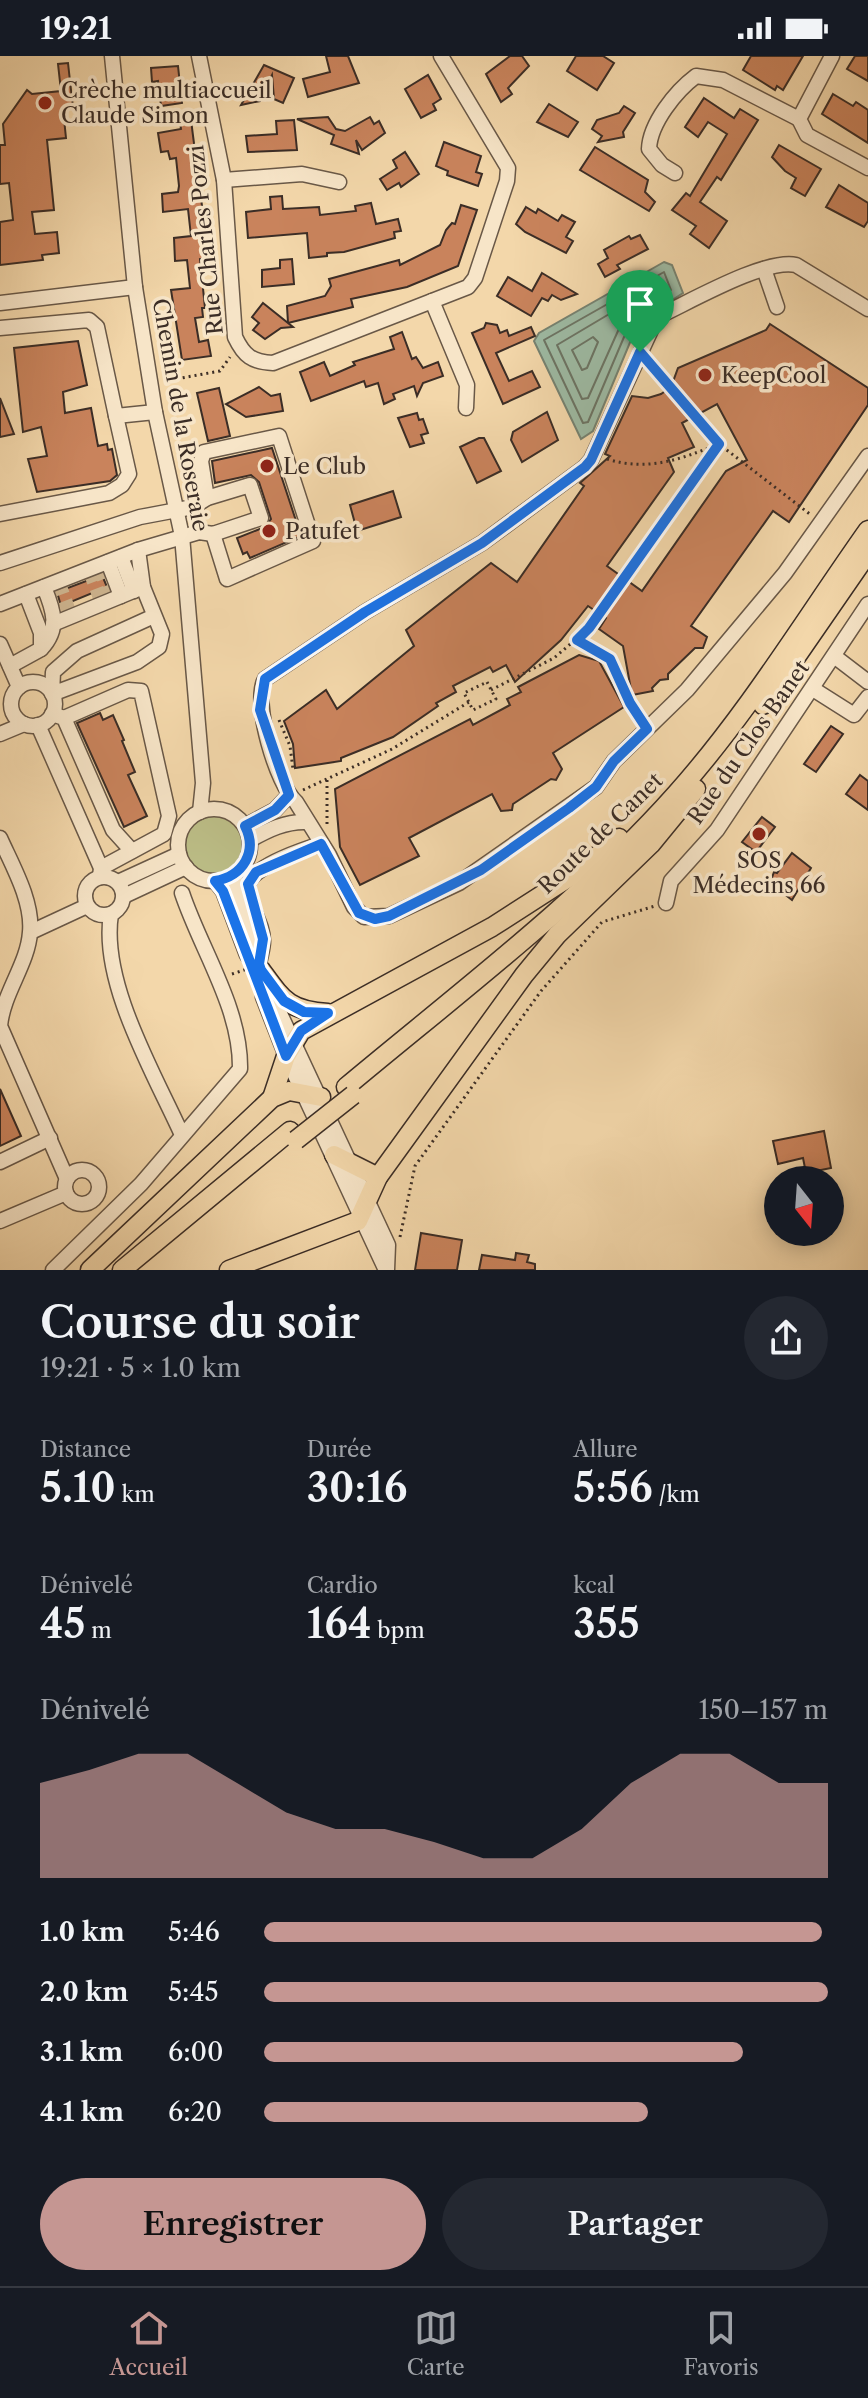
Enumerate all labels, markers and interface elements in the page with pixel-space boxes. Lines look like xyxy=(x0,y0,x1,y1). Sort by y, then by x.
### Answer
text: 19:21 xyxy=(40,10,112,47)
place label: Crèche multiaccueil Claude Simon xyxy=(61,77,272,129)
marker: Crèche multiaccueil Claude Simon xyxy=(36,94,54,112)
street label: Rue Charles Pozzi xyxy=(182,143,229,336)
pin xyxy=(606,270,674,352)
icon: arrive xyxy=(618,282,662,326)
street label: Chemin de la Roseraie xyxy=(147,296,214,534)
place label: KeepCool xyxy=(721,362,827,389)
marker: KeepCool xyxy=(696,366,714,384)
place label: Le Club xyxy=(283,453,366,480)
marker: Le Club xyxy=(258,457,276,475)
place label: Patufet xyxy=(285,518,360,545)
marker: Patufet xyxy=(260,522,278,540)
street label: Rue du Clos Banet xyxy=(682,655,815,829)
street label: Route de Canet xyxy=(532,767,668,900)
marker: SOS Médecins 66 xyxy=(750,825,768,843)
place label: SOS Médecins 66 xyxy=(693,847,826,899)
north arrow xyxy=(764,1166,844,1246)
map controls xyxy=(764,1166,844,1246)
text: Course du soir xyxy=(40,1295,360,1349)
button: share xyxy=(744,1296,828,1380)
text: 19:21 · 5 × 1.0 km xyxy=(40,1352,241,1384)
text: Distance xyxy=(40,1436,131,1463)
text: Durée xyxy=(307,1436,372,1463)
text: Allure xyxy=(573,1436,638,1463)
text: 5.10 xyxy=(40,1463,116,1512)
text: 30:16 xyxy=(307,1463,408,1512)
text: 5:56 xyxy=(573,1463,653,1512)
text: km xyxy=(116,1481,155,1508)
text: /km xyxy=(653,1481,700,1508)
text: Dénivelé xyxy=(40,1572,133,1599)
text: Cardio xyxy=(307,1572,378,1599)
text: kcal xyxy=(573,1572,615,1599)
text: 45 xyxy=(40,1599,85,1648)
text: 164 xyxy=(307,1599,372,1648)
text: 355 xyxy=(573,1599,640,1648)
text: m xyxy=(85,1617,112,1644)
text: bpm xyxy=(372,1617,425,1644)
text: Dénivelé xyxy=(40,1694,150,1726)
text: 150–157 m xyxy=(698,1694,828,1726)
text: 1.0 km xyxy=(40,1916,125,1948)
text: 5:46 xyxy=(168,1916,220,1948)
text: 2.0 km xyxy=(40,1976,128,2008)
text: 5:45 xyxy=(168,1976,219,2008)
text: 3.1 km xyxy=(40,2036,123,2068)
text: 6:00 xyxy=(168,2036,223,2068)
text: 4.1 km xyxy=(40,2096,124,2128)
text: 6:20 xyxy=(168,2096,222,2128)
button: Enregistrer xyxy=(40,2178,426,2270)
button: Partager xyxy=(442,2178,828,2270)
tab: Accueil xyxy=(110,2306,188,2381)
tab: Carte xyxy=(407,2306,465,2381)
tab: Favoris xyxy=(684,2306,758,2381)

